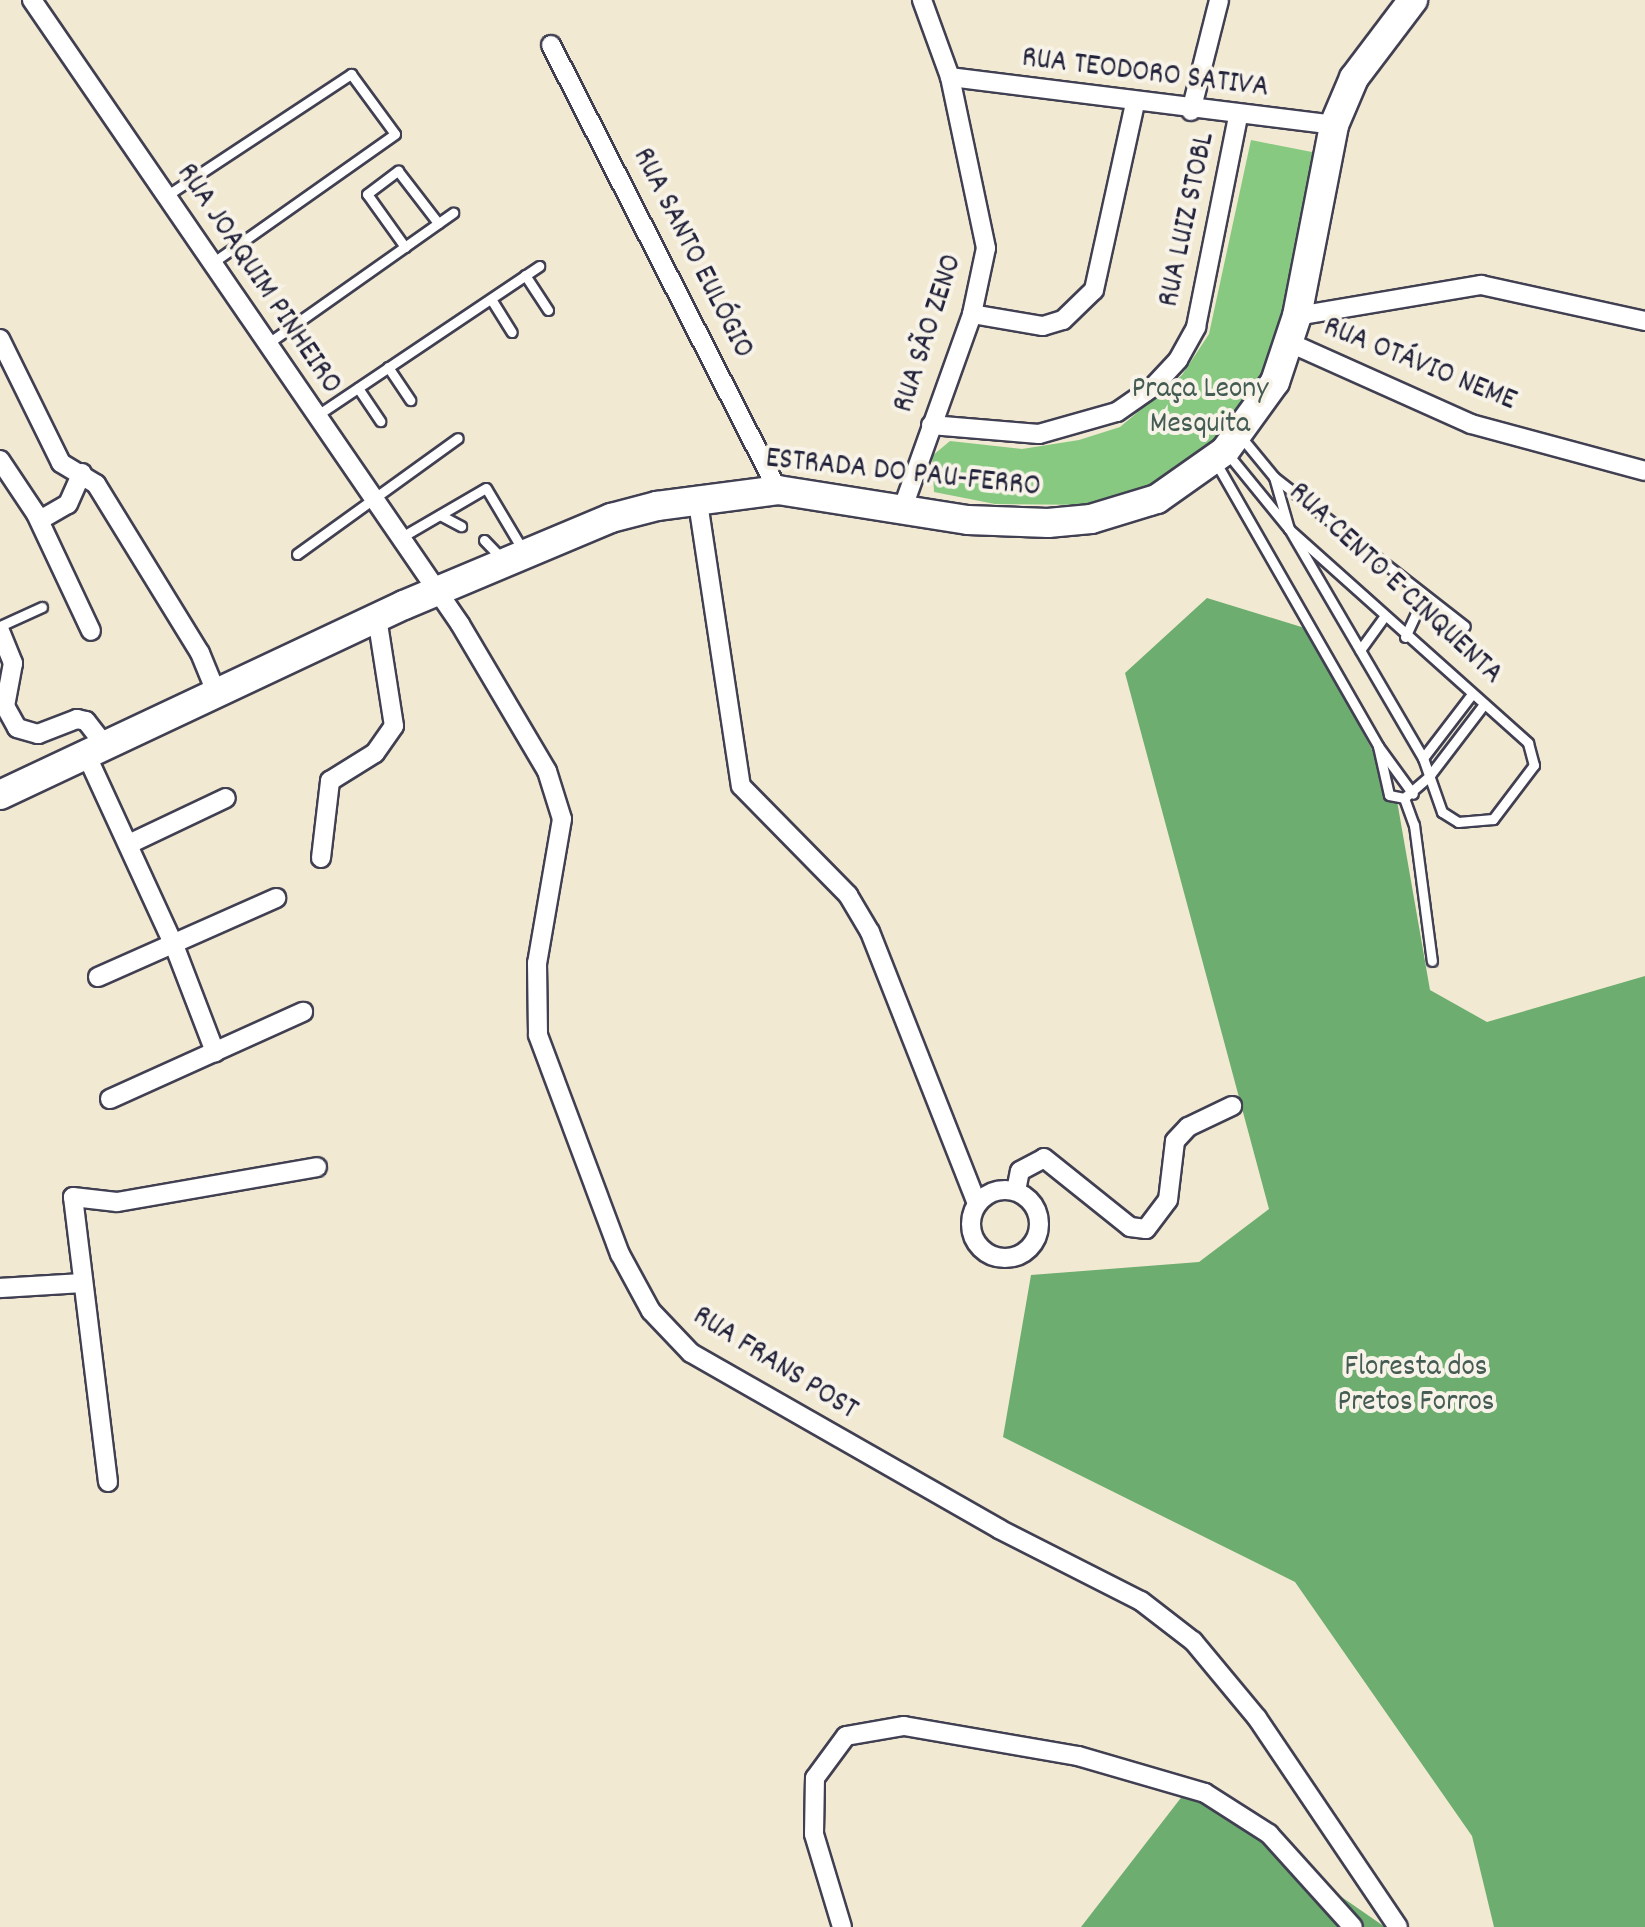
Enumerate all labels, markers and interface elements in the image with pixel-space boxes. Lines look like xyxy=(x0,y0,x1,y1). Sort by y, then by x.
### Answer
street label: RUA TEODORO SATIVA xyxy=(1020,42,1270,108)
street label: RUA LUIZ STOBL xyxy=(1153,130,1225,310)
street label: RUA SANTO EULÓGIO xyxy=(622,143,760,365)
street label: RUA JOAQUIM PINHEIRO xyxy=(166,158,348,402)
street label: RUA SÃO ZENO xyxy=(888,250,972,418)
street label: RUA OTÁVIO NEME xyxy=(1317,311,1521,421)
park label: Praça Leony Mesquita xyxy=(1132,373,1268,444)
street label: ESTRADA DO PAU-FERRO xyxy=(764,443,1042,507)
street label: RUA CENTO E CINQUENTA xyxy=(1279,476,1509,694)
street label: RUA FRANS POST xyxy=(685,1300,863,1430)
park label: Floresta dos Pretos Forros xyxy=(1338,1351,1494,1422)

